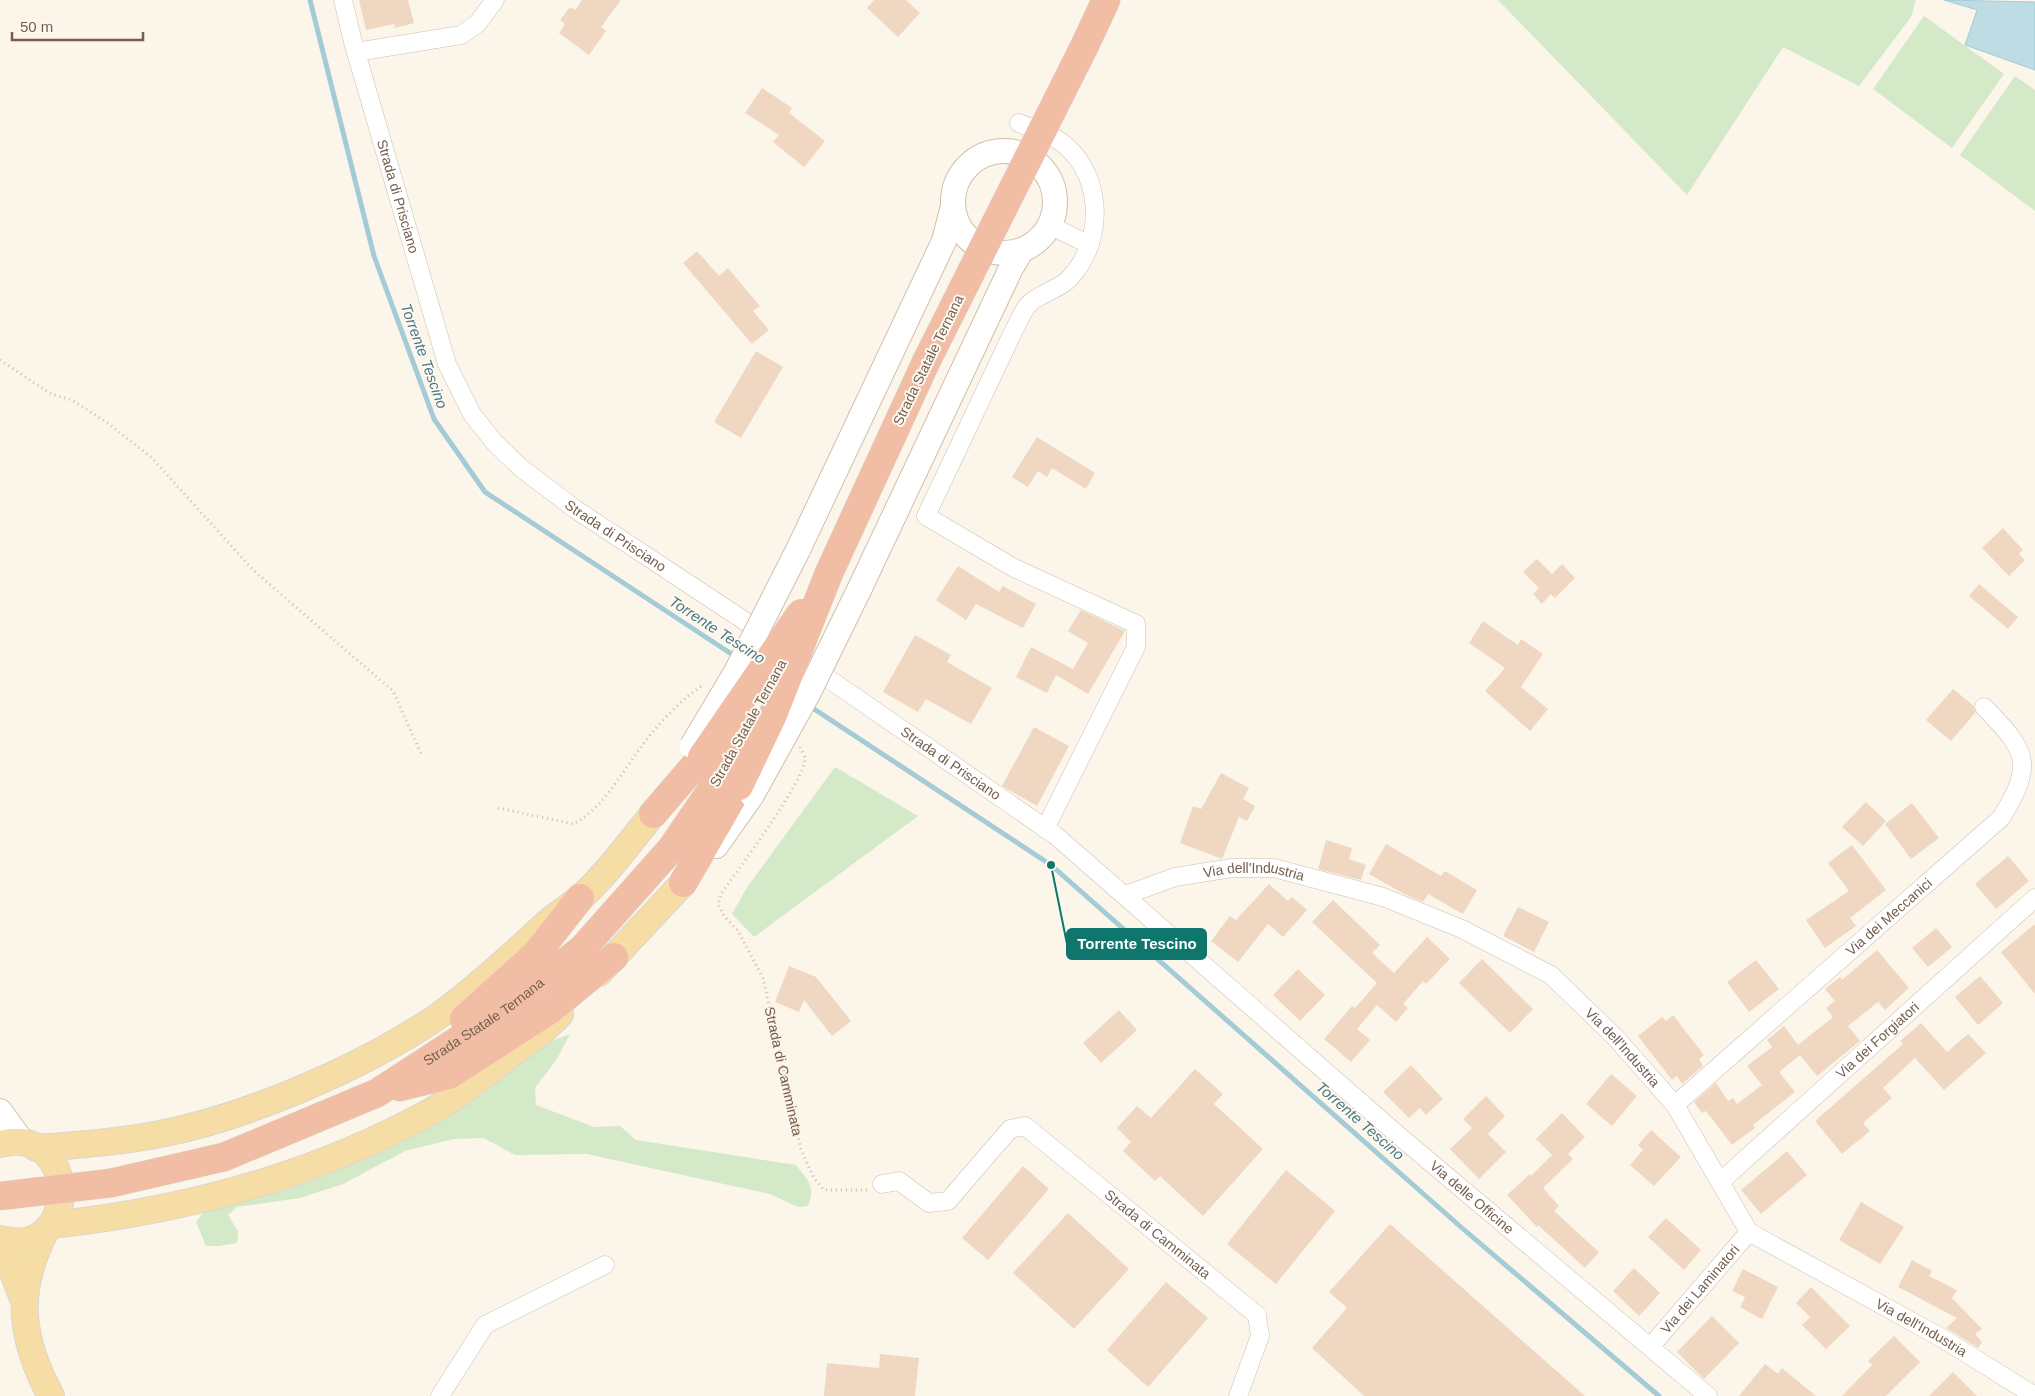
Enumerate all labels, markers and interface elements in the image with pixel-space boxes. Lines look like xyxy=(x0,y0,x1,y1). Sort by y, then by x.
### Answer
scale bar xyxy=(12,10,144,42)
text: 50 m xyxy=(20,18,53,35)
street label: Strada di Prisciano xyxy=(374,138,422,255)
street label: Strada Statale Ternana xyxy=(889,292,967,428)
water label: Torrente Tescino xyxy=(398,301,451,411)
street label: Strada di Prisciano xyxy=(562,496,669,575)
water label: Torrente Tescino xyxy=(666,592,768,667)
street label: Strada Statale Ternana xyxy=(706,656,790,789)
street label: Strada di Prisciano xyxy=(898,723,1004,803)
street label: Via dell'Industria xyxy=(1202,859,1306,884)
street label: Via dei Meccanici xyxy=(1843,875,1935,959)
callout: Torrente Tescino xyxy=(1067,929,1206,959)
text: Torrente Tescino xyxy=(1077,935,1197,952)
street label: Strada Statale Ternana xyxy=(420,974,547,1069)
street label: Via dei Forgiatori xyxy=(1833,999,1922,1081)
street label: Strada di Camminata xyxy=(762,1005,806,1137)
street label: Via dell'Industria xyxy=(1582,1005,1663,1090)
water label: Torrente Tescino xyxy=(1313,1078,1408,1163)
street label: Via delle Officine xyxy=(1427,1157,1517,1237)
street label: Strada di Camminata xyxy=(1102,1186,1214,1282)
street label: Via dei Laminatori xyxy=(1657,1241,1742,1337)
street label: Via dell'Industria xyxy=(1873,1295,1970,1360)

